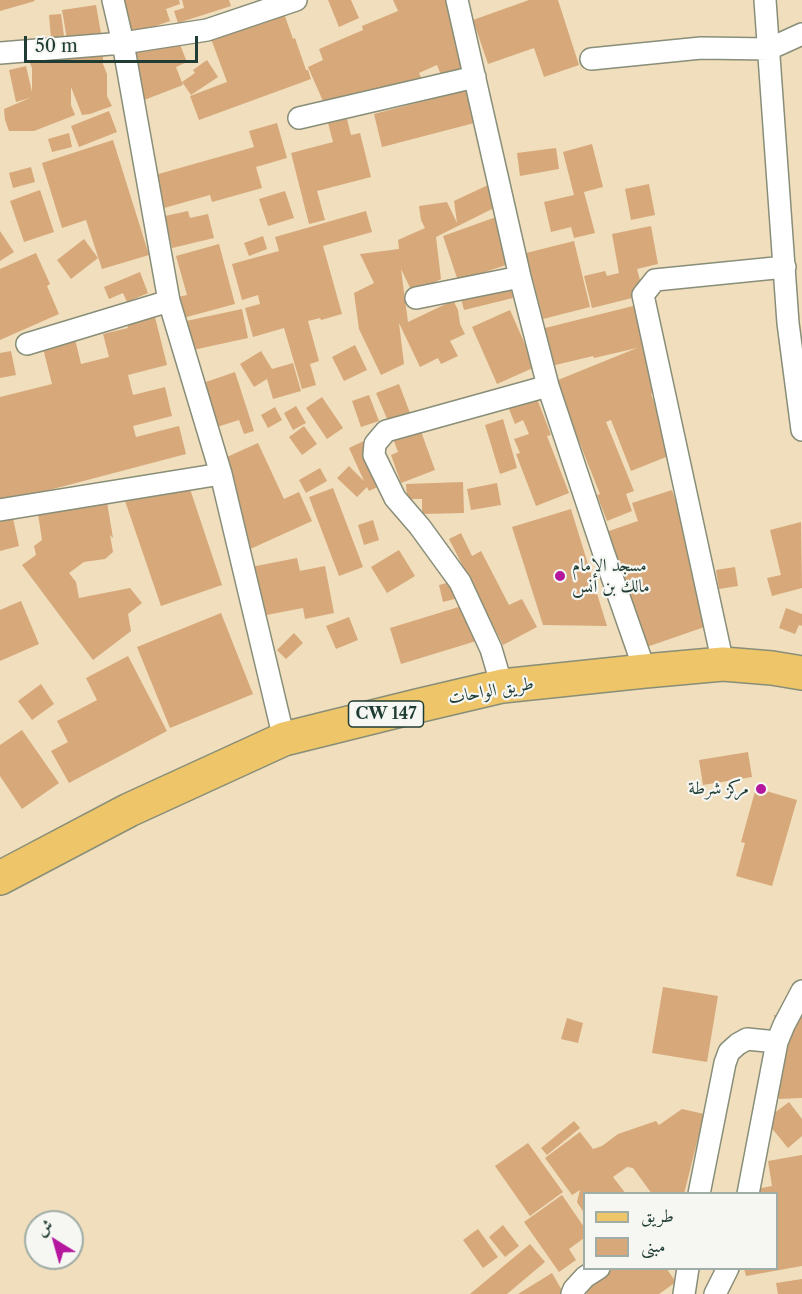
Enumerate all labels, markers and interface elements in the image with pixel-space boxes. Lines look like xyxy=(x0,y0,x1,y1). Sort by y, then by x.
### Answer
scale bar xyxy=(27,24,201,62)
text: 50 m xyxy=(35,35,78,57)
place label: مسجد الإمام مالك بن أنس xyxy=(572,555,650,598)
marker: مسجد الإمام مالك بن أنس xyxy=(553,569,567,583)
street label: طريق الواحات xyxy=(446,673,536,709)
road number: CW 147 xyxy=(348,701,424,727)
place label: مركز شرطة xyxy=(688,778,749,800)
marker: مركز شرطة xyxy=(754,782,768,796)
legend xyxy=(583,1192,778,1270)
text: طريق xyxy=(641,1205,674,1227)
north arrow xyxy=(24,1210,84,1270)
text: ش xyxy=(32,1214,57,1240)
text: مبنى xyxy=(641,1235,666,1257)

